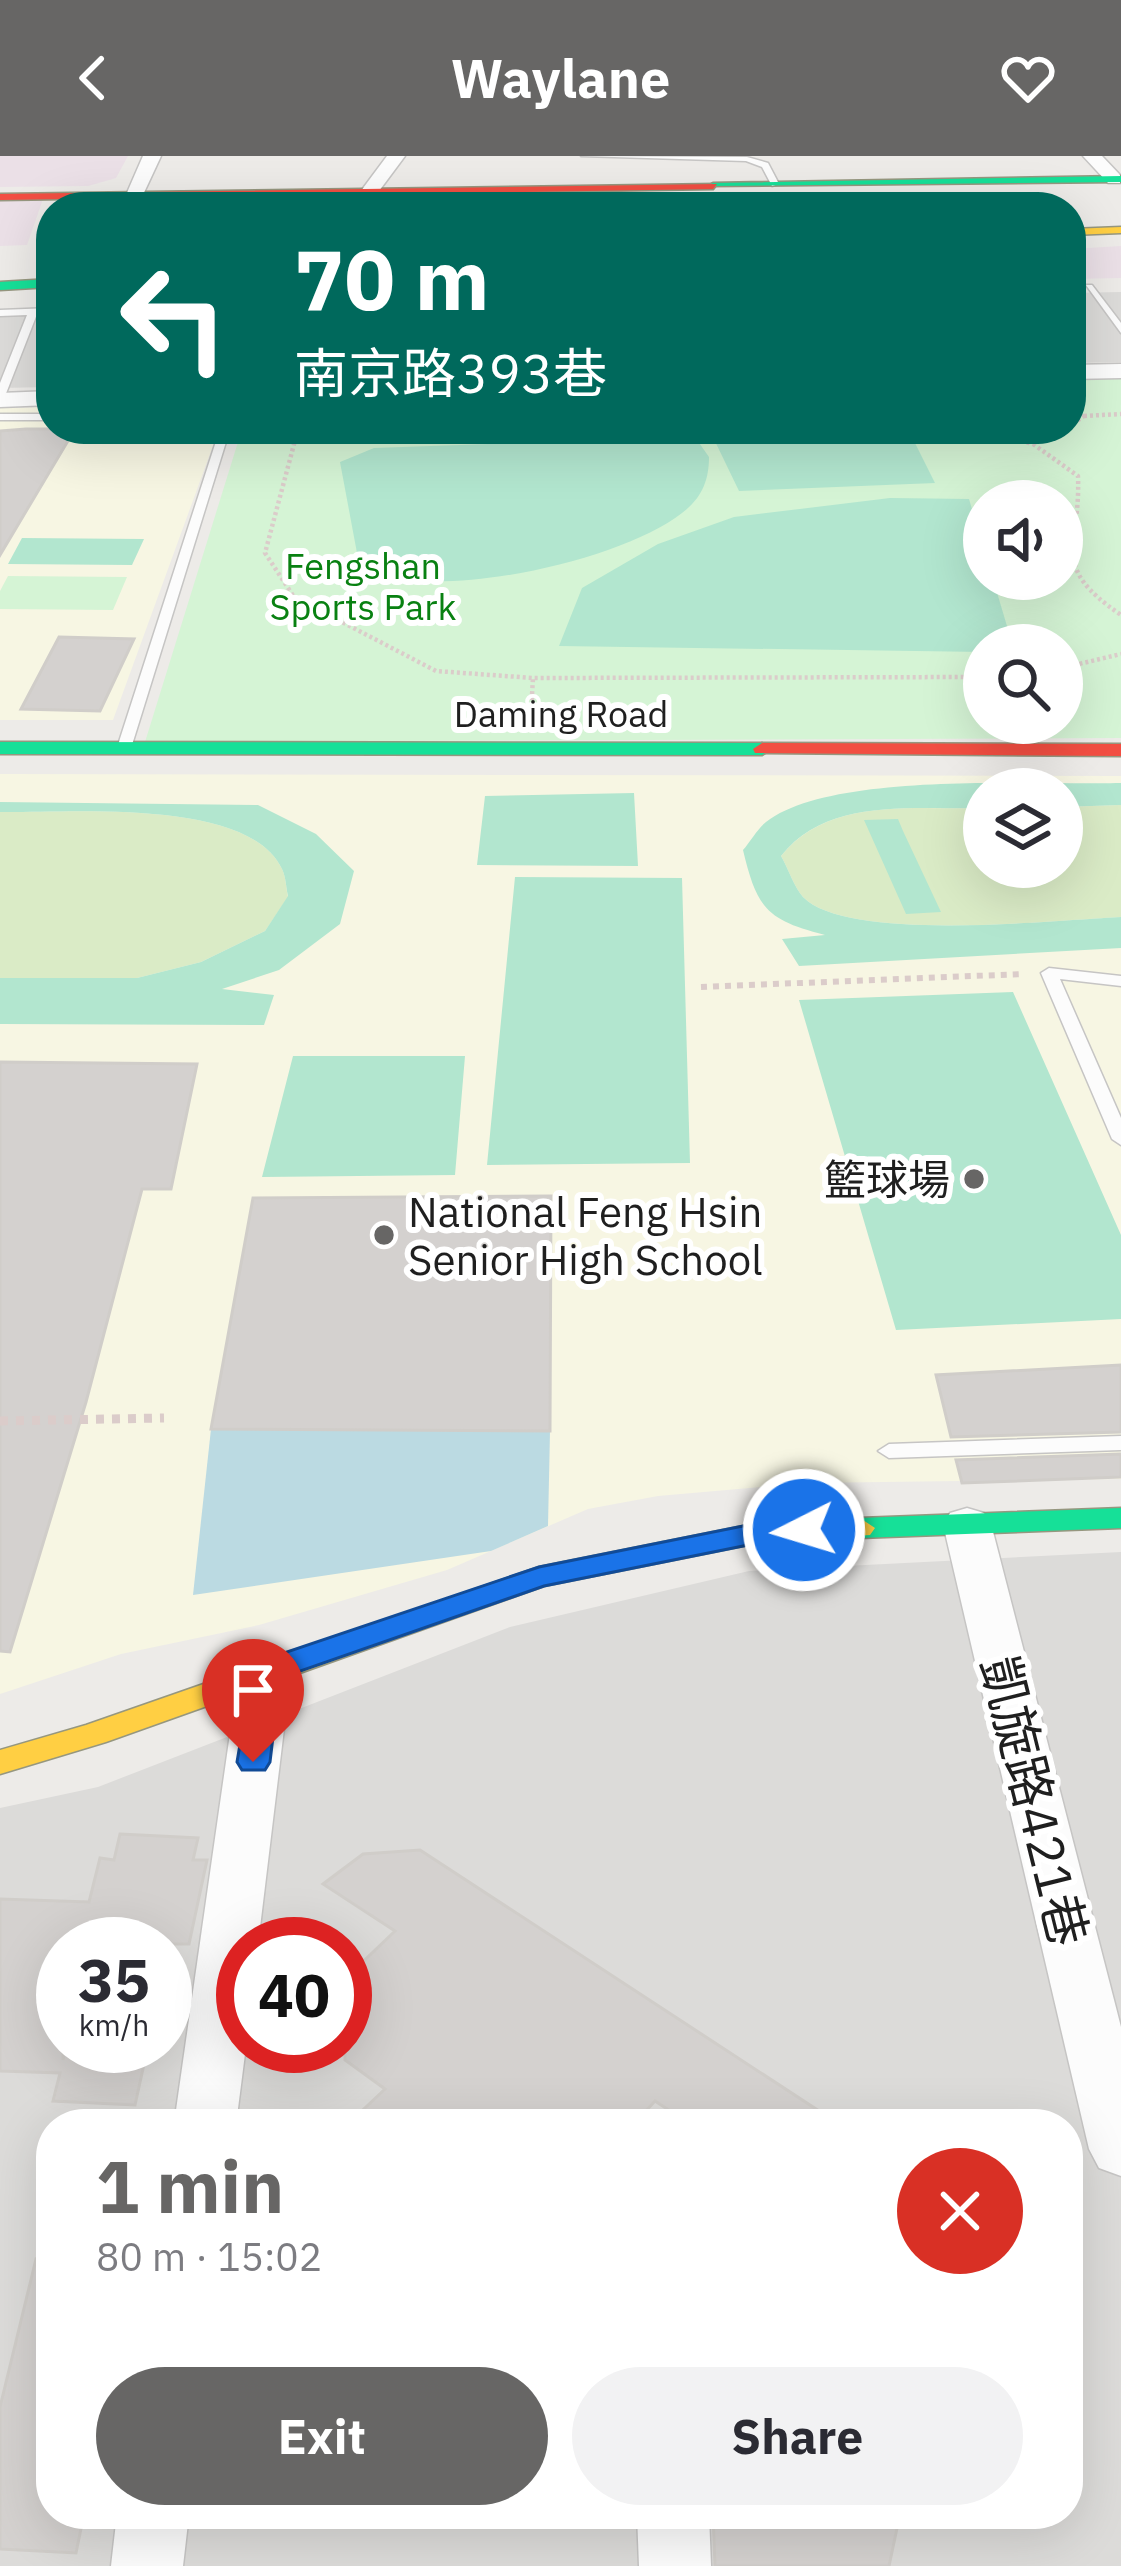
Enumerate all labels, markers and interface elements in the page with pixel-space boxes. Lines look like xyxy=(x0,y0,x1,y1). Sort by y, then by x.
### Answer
text: Waylane xyxy=(451,43,670,113)
icon: back xyxy=(60,45,126,111)
icon: heart xyxy=(995,45,1061,111)
text: 70 m xyxy=(294,224,490,333)
icon: left xyxy=(96,240,252,396)
text: 南京路393巷 xyxy=(294,338,607,408)
map controls xyxy=(963,480,1083,888)
button: sound xyxy=(963,480,1083,600)
park label: Fengshan Sports Park xyxy=(270,542,456,630)
button: search xyxy=(963,624,1083,744)
street label: Daming Road xyxy=(454,690,668,737)
button: layers xyxy=(963,768,1083,888)
place label: 籃球場 xyxy=(824,1152,950,1207)
marker: 籃球場 xyxy=(961,1166,987,1192)
place label: National Feng Hsin Senior High School xyxy=(408,1184,763,1287)
marker: National Feng Hsin Senior High School xyxy=(371,1222,397,1248)
position arrow xyxy=(741,1467,867,1593)
pin xyxy=(202,1639,304,1762)
street label: 凱旋路421巷 xyxy=(967,1650,1103,1952)
icon: arrive xyxy=(220,1657,286,1723)
speed limit sign: 40 xyxy=(216,1917,372,2073)
text: 35 xyxy=(78,1940,150,2019)
text: km/h xyxy=(79,2005,149,2044)
text: 1 min xyxy=(96,2139,284,2233)
button: close xyxy=(897,2148,1023,2274)
text: 80 m · 15:02 xyxy=(96,2231,322,2282)
button: Exit xyxy=(96,2367,548,2505)
button: Share xyxy=(572,2367,1023,2505)

